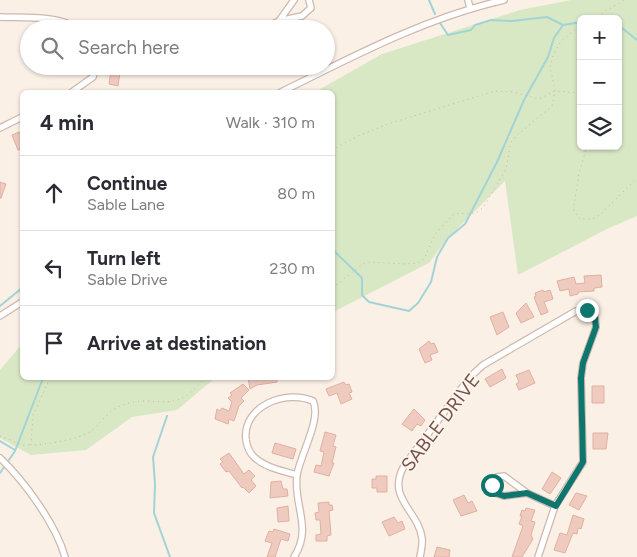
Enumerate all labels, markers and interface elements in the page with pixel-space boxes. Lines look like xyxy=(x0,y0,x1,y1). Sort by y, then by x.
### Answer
map controls xyxy=(577,15,622,150)
button: + xyxy=(577,15,622,60)
search box xyxy=(20,20,335,75)
icon: search xyxy=(38,34,66,62)
text: Search here xyxy=(78,36,180,59)
button: − xyxy=(577,60,622,105)
button: layers xyxy=(577,105,622,150)
text: 4 min xyxy=(40,110,94,135)
text: Walk · 310 m xyxy=(226,113,315,132)
text: Continue xyxy=(87,172,167,195)
icon: ahead xyxy=(40,179,68,207)
text: 80 m xyxy=(277,184,315,203)
text: Sable Lane xyxy=(87,195,165,214)
text: Turn left xyxy=(87,247,161,270)
icon: left xyxy=(40,254,68,282)
text: 230 m xyxy=(270,259,315,278)
text: Sable Drive xyxy=(87,270,168,289)
route end xyxy=(576,299,599,322)
icon: arrive xyxy=(40,329,68,357)
text: Arrive at destination xyxy=(87,332,266,355)
street label: SABLE DRIVE xyxy=(396,369,485,476)
route start xyxy=(481,474,504,497)

